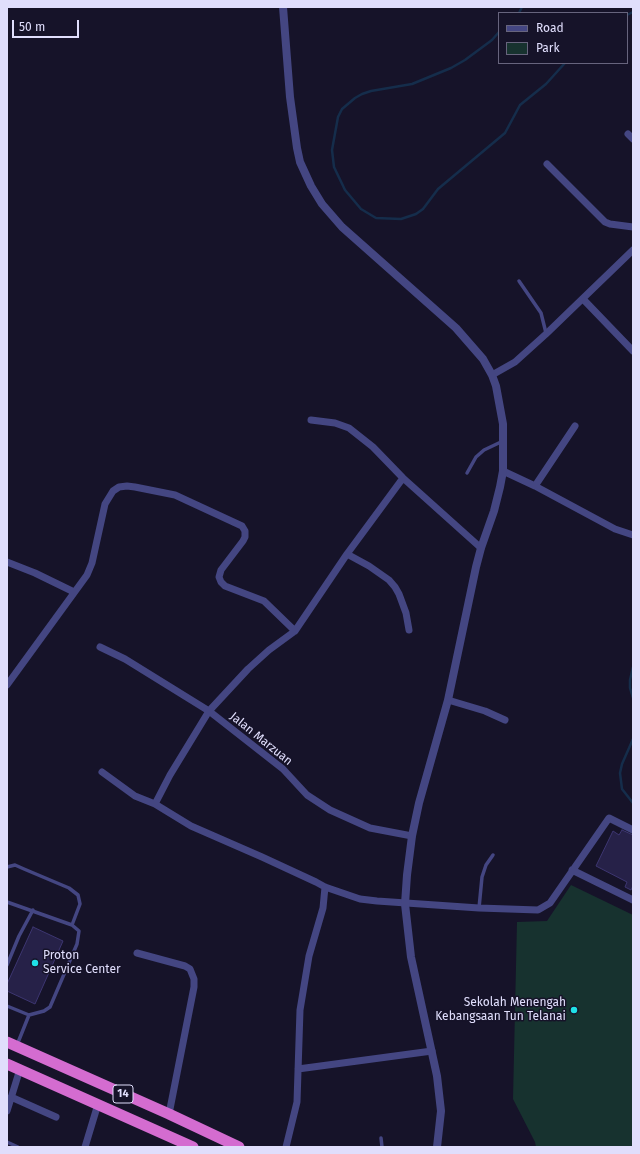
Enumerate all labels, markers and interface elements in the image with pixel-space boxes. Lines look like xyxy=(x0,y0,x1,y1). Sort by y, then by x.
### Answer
scale bar xyxy=(14,12,81,38)
legend xyxy=(498,12,628,64)
text: 50 m xyxy=(19,20,45,34)
text: Road xyxy=(536,21,564,35)
text: Park xyxy=(536,41,560,55)
street label: Jalan Marzuan xyxy=(227,709,295,769)
place label: Proton Service Center xyxy=(43,949,121,977)
marker: Proton Service Center xyxy=(30,958,40,968)
place label: Sekolah Menengah Kebangsaan Tun Telanai xyxy=(435,996,566,1024)
marker: Sekolah Menengah Kebangsaan Tun Telanai xyxy=(569,1005,579,1015)
road number: 14 xyxy=(113,1085,133,1103)

